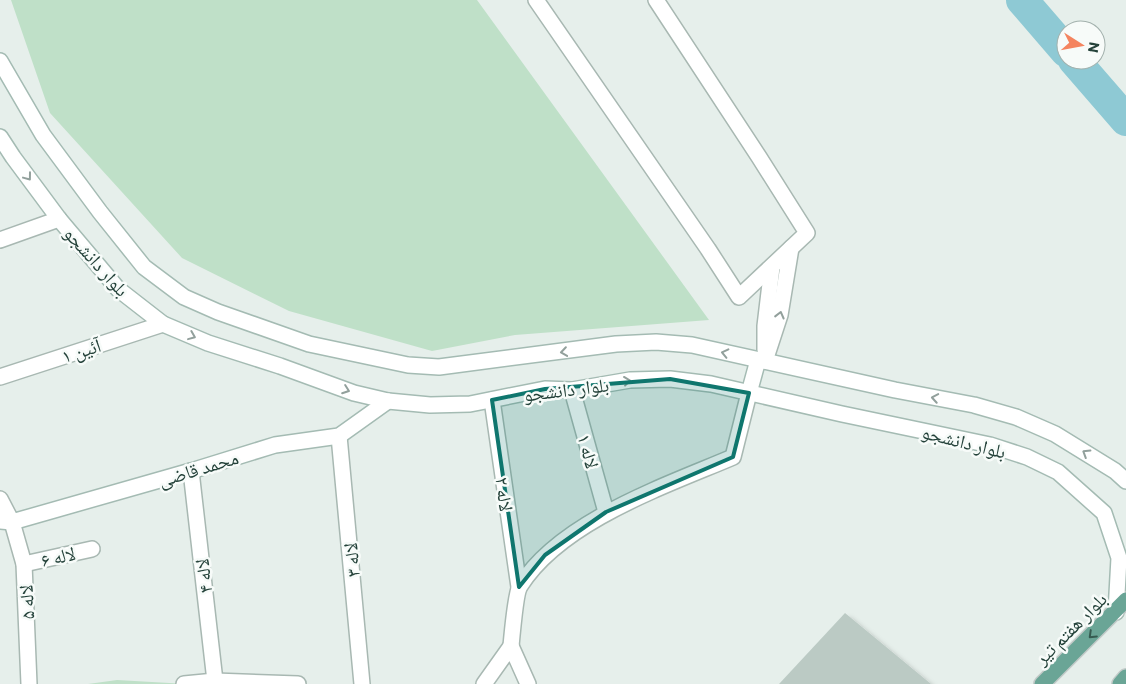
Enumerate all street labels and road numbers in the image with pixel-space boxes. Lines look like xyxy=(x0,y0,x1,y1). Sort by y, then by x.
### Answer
street label: بلوار دانشجو xyxy=(59,221,134,301)
street label: آئین ۱ xyxy=(58,333,105,368)
street label: بلوار دانشجو xyxy=(522,372,610,407)
street label: بلوار دانشجو xyxy=(919,419,1009,464)
street label: لاله ۱ xyxy=(573,431,605,471)
street label: محمد قاضی xyxy=(155,445,241,492)
street label: لاله ۲ xyxy=(491,475,519,513)
street label: لاله ۶ xyxy=(39,541,77,571)
street label: لاله ۳ xyxy=(338,542,364,578)
street label: لاله ۴ xyxy=(189,557,217,595)
street label: لاله ۵ xyxy=(14,584,38,620)
street label: بلوار هفتم تیر xyxy=(1028,587,1112,671)

